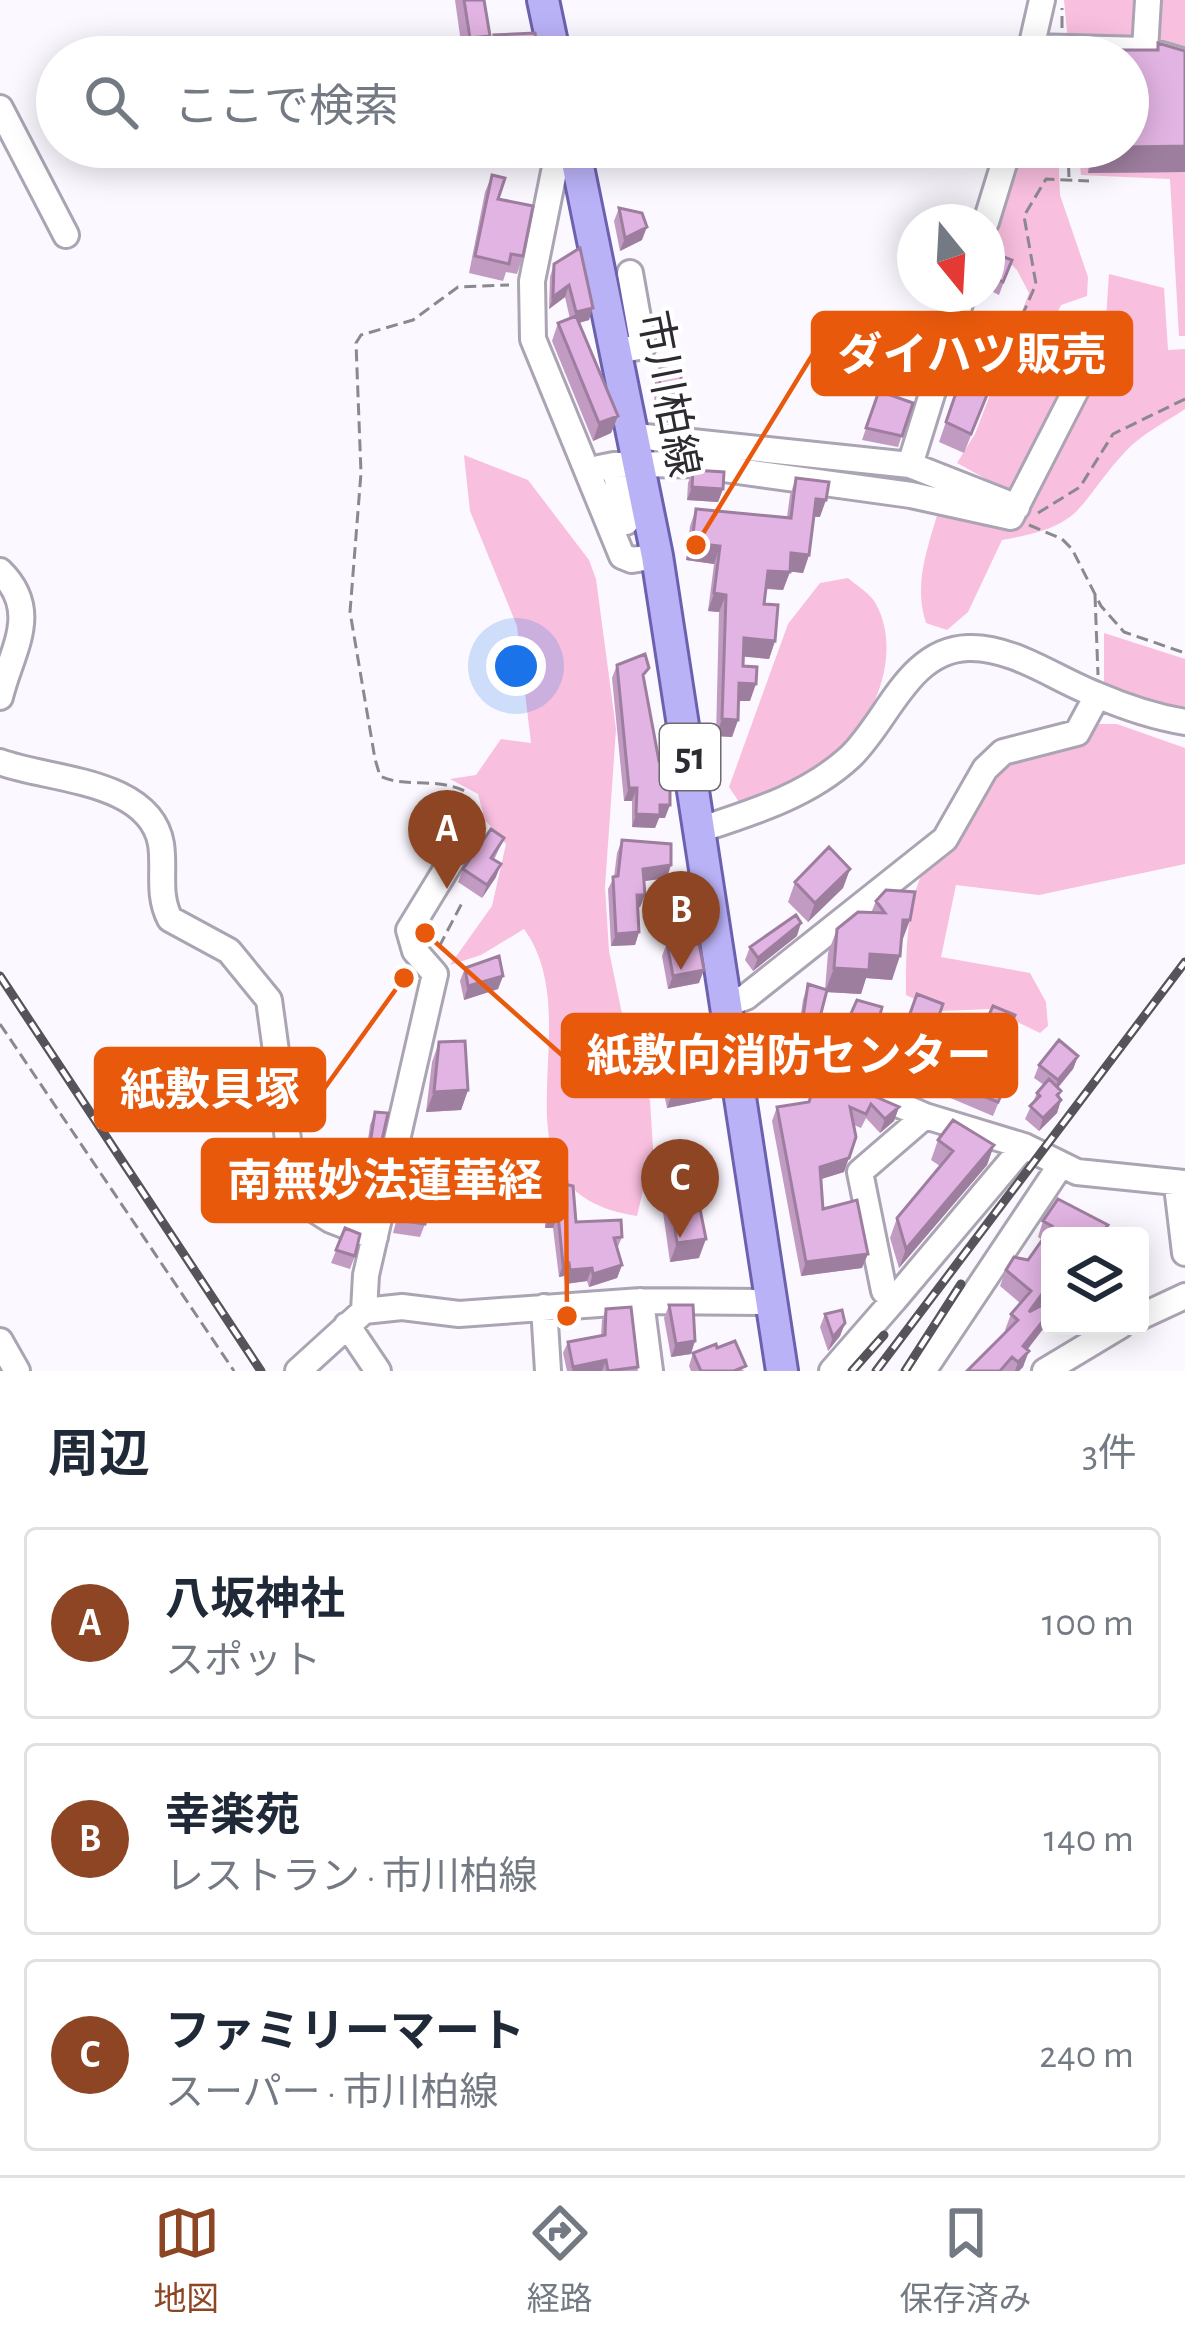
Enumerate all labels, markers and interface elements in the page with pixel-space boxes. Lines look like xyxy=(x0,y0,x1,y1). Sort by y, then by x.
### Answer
search box xyxy=(36,36,1149,168)
icon: search xyxy=(78,69,144,135)
text: ここで検索 xyxy=(174,85,399,130)
north arrow xyxy=(897,204,1005,312)
street label: 市川柏線 xyxy=(631,307,707,480)
callout: ダイハツ販売 xyxy=(813,313,1131,394)
text: ダイハツ販売 xyxy=(837,330,1107,379)
your location xyxy=(486,636,546,696)
road number: 51 xyxy=(660,724,720,790)
pin: A xyxy=(408,790,486,889)
pin: B xyxy=(642,871,720,970)
callout: 紙敷向消防センター xyxy=(563,1015,1016,1096)
text: 紙敷向消防センター xyxy=(586,1032,992,1080)
callout: 紙敷貝塚 xyxy=(96,1049,324,1130)
text: 紙敷貝塚 xyxy=(120,1066,300,1114)
pin: C xyxy=(641,1139,719,1238)
callout: 南無妙法蓮華経 xyxy=(203,1140,566,1221)
text: 南無妙法蓮華経 xyxy=(227,1157,543,1205)
map controls xyxy=(1041,1227,1149,1335)
button: layers xyxy=(1041,1227,1149,1335)
text: 周辺 xyxy=(48,1430,150,1481)
text: 3件 xyxy=(1082,1435,1137,1474)
text: 八坂神社 xyxy=(165,1578,345,1623)
text: A xyxy=(78,1604,102,1643)
text: 100 m xyxy=(1042,1604,1134,1643)
text: スポット xyxy=(165,1642,321,1681)
text: 幸楽苑 xyxy=(165,1794,300,1839)
text: B xyxy=(79,1820,101,1859)
text: 140 m xyxy=(1044,1820,1134,1859)
text: レストラン · 市川柏線 xyxy=(165,1858,538,1897)
text: ファミリーマート xyxy=(165,2010,525,2055)
text: C xyxy=(80,2036,100,2075)
text: 240 m xyxy=(1039,2036,1134,2075)
text: スーパー · 市川柏線 xyxy=(165,2074,498,2113)
tab: 地図 xyxy=(154,2200,220,2321)
tab: 経路 xyxy=(527,2200,593,2321)
tab: 保存済み xyxy=(900,2200,1032,2321)

